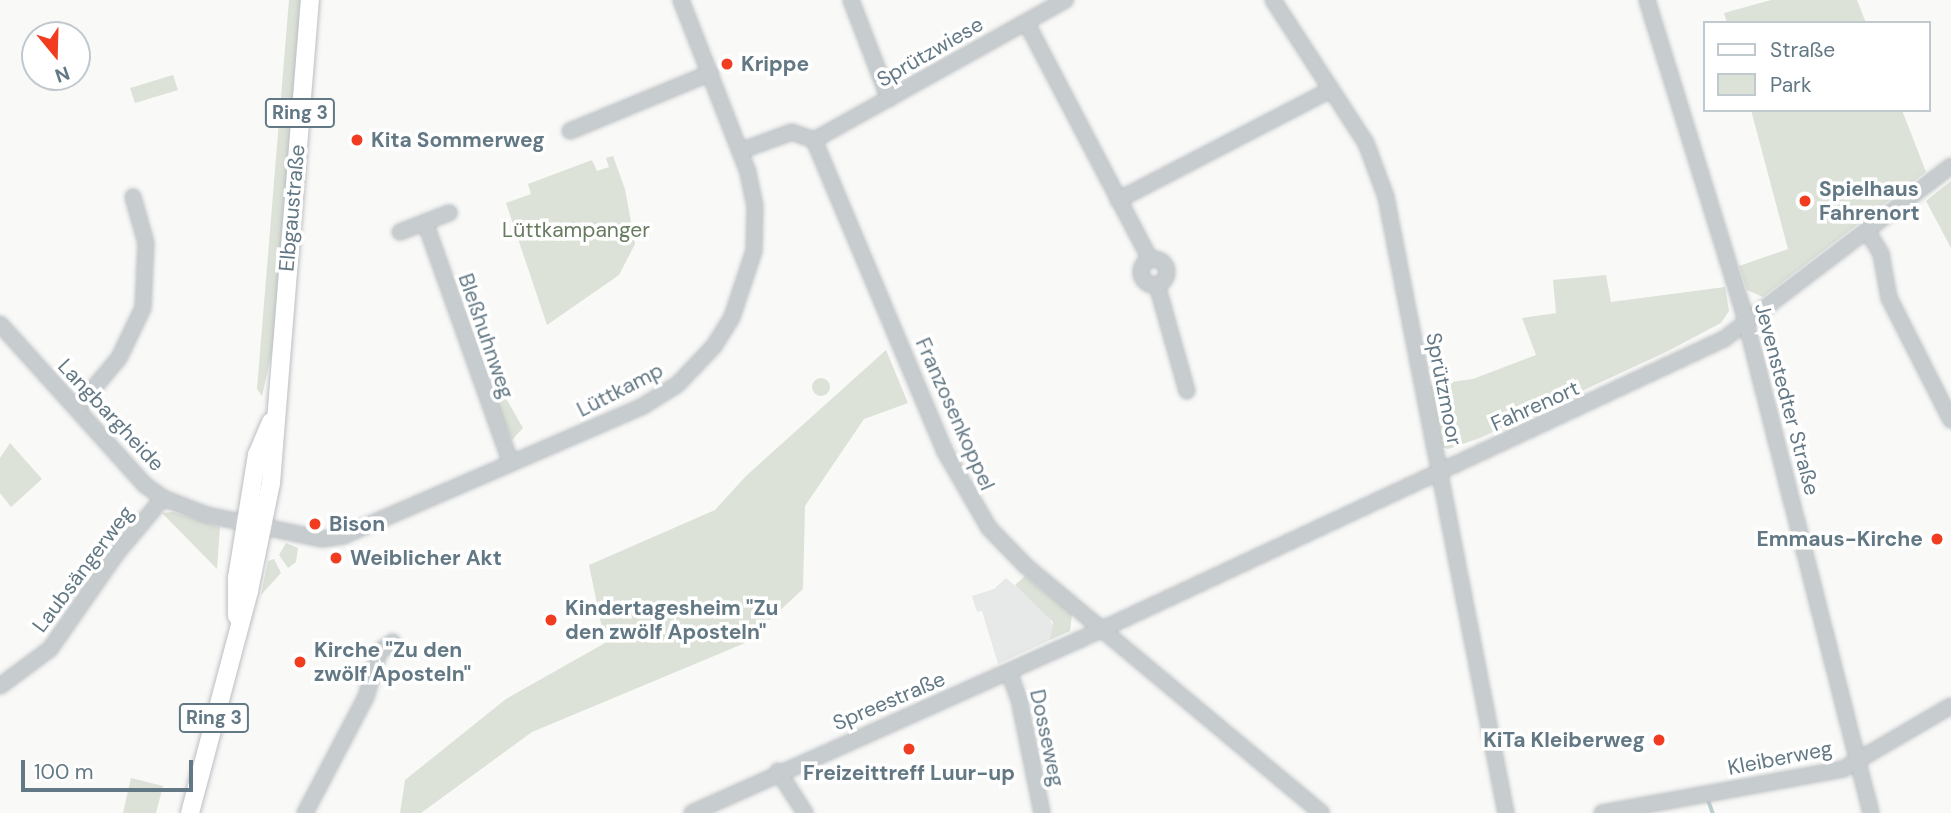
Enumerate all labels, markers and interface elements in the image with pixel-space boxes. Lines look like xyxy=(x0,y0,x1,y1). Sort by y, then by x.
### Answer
street label: Sprützwiese xyxy=(872,11,988,93)
north arrow xyxy=(21,21,91,91)
legend xyxy=(1702,21,1930,112)
text: Straße xyxy=(1770,36,1835,64)
place label: Krippe xyxy=(741,51,809,77)
marker: Krippe xyxy=(719,56,735,72)
text: N xyxy=(52,60,73,89)
text: Park xyxy=(1770,71,1811,99)
road number: Ring 3 xyxy=(263,97,337,128)
place label: Kita Sommerweg xyxy=(371,127,545,153)
marker: Kita Sommerweg xyxy=(349,132,365,148)
street label: Elbgaustraße xyxy=(274,143,310,273)
place label: Spielhaus Fahrenort xyxy=(1819,176,1920,226)
marker: Spielhaus Fahrenort xyxy=(1797,193,1813,209)
park label: Lüttkampanger xyxy=(502,217,650,243)
street label: Bleßhuhnweg xyxy=(453,270,519,402)
street label: Jevenstedter Straße xyxy=(1749,300,1825,498)
street label: Sprützmoor xyxy=(1421,330,1467,448)
street label: Franzosenkoppel xyxy=(910,334,1000,494)
street label: Langbargheide xyxy=(53,354,169,476)
street label: Lüttkamp xyxy=(573,358,667,422)
street label: Fahrenort xyxy=(1487,375,1583,437)
street label: Laubsängerweg xyxy=(27,501,139,637)
place label: Bison xyxy=(329,511,385,537)
marker: Bison xyxy=(307,516,323,532)
place label: Emmaus-Kirche xyxy=(1756,526,1923,552)
marker: Emmaus-Kirche xyxy=(1929,531,1945,547)
place label: Weiblicher Akt xyxy=(350,545,502,571)
marker: Weiblicher Akt xyxy=(328,550,344,566)
place label: Kindertagesheim "Zu den zwölf Aposteln" xyxy=(565,595,779,645)
marker: Kindertagesheim "Zu den zwölf Aposteln" xyxy=(543,612,559,628)
place label: Kirche "Zu den zwölf Aposteln" xyxy=(314,637,471,687)
marker: Kirche "Zu den zwölf Aposteln" xyxy=(292,654,308,670)
street label: Spreestraße xyxy=(829,666,949,736)
street label: Dosseweg xyxy=(1024,687,1070,789)
road number: Ring 3 xyxy=(177,702,251,734)
place label: KiTa Kleiberweg xyxy=(1483,727,1645,753)
marker: KiTa Kleiberweg xyxy=(1651,732,1667,748)
street label: Kleiberweg xyxy=(1726,736,1834,780)
marker: Freizeittreff Luur-up xyxy=(901,741,917,757)
scale bar xyxy=(24,746,196,790)
text: 100 m xyxy=(34,758,94,786)
place label: Freizeittreff Luur-up xyxy=(803,760,1015,786)

